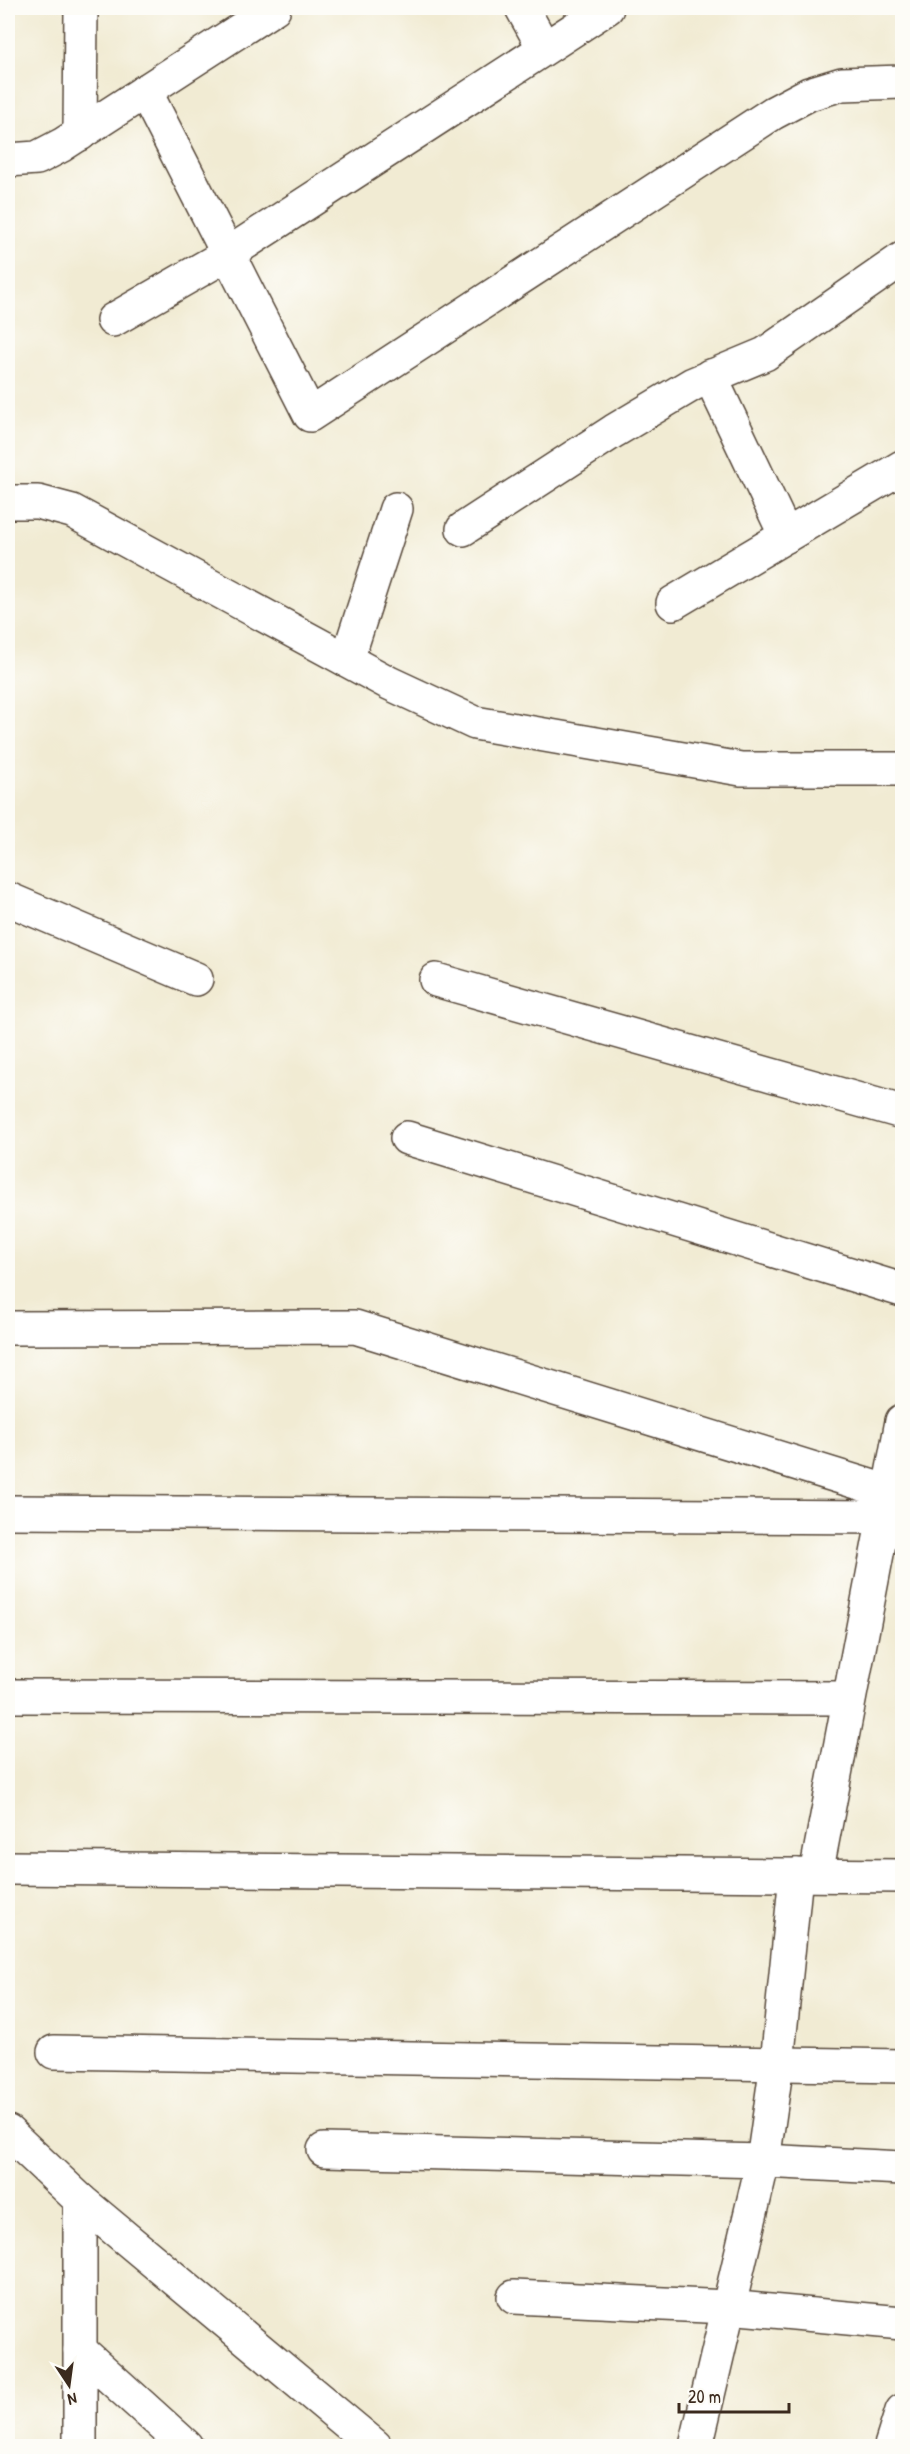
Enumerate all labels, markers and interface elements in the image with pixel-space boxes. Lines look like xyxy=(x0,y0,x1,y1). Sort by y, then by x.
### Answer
north arrow xyxy=(39,2355,99,2415)
scale bar xyxy=(679,2376,788,2414)
text: 20 m xyxy=(688,2384,721,2409)
text: N xyxy=(65,2388,79,2411)

